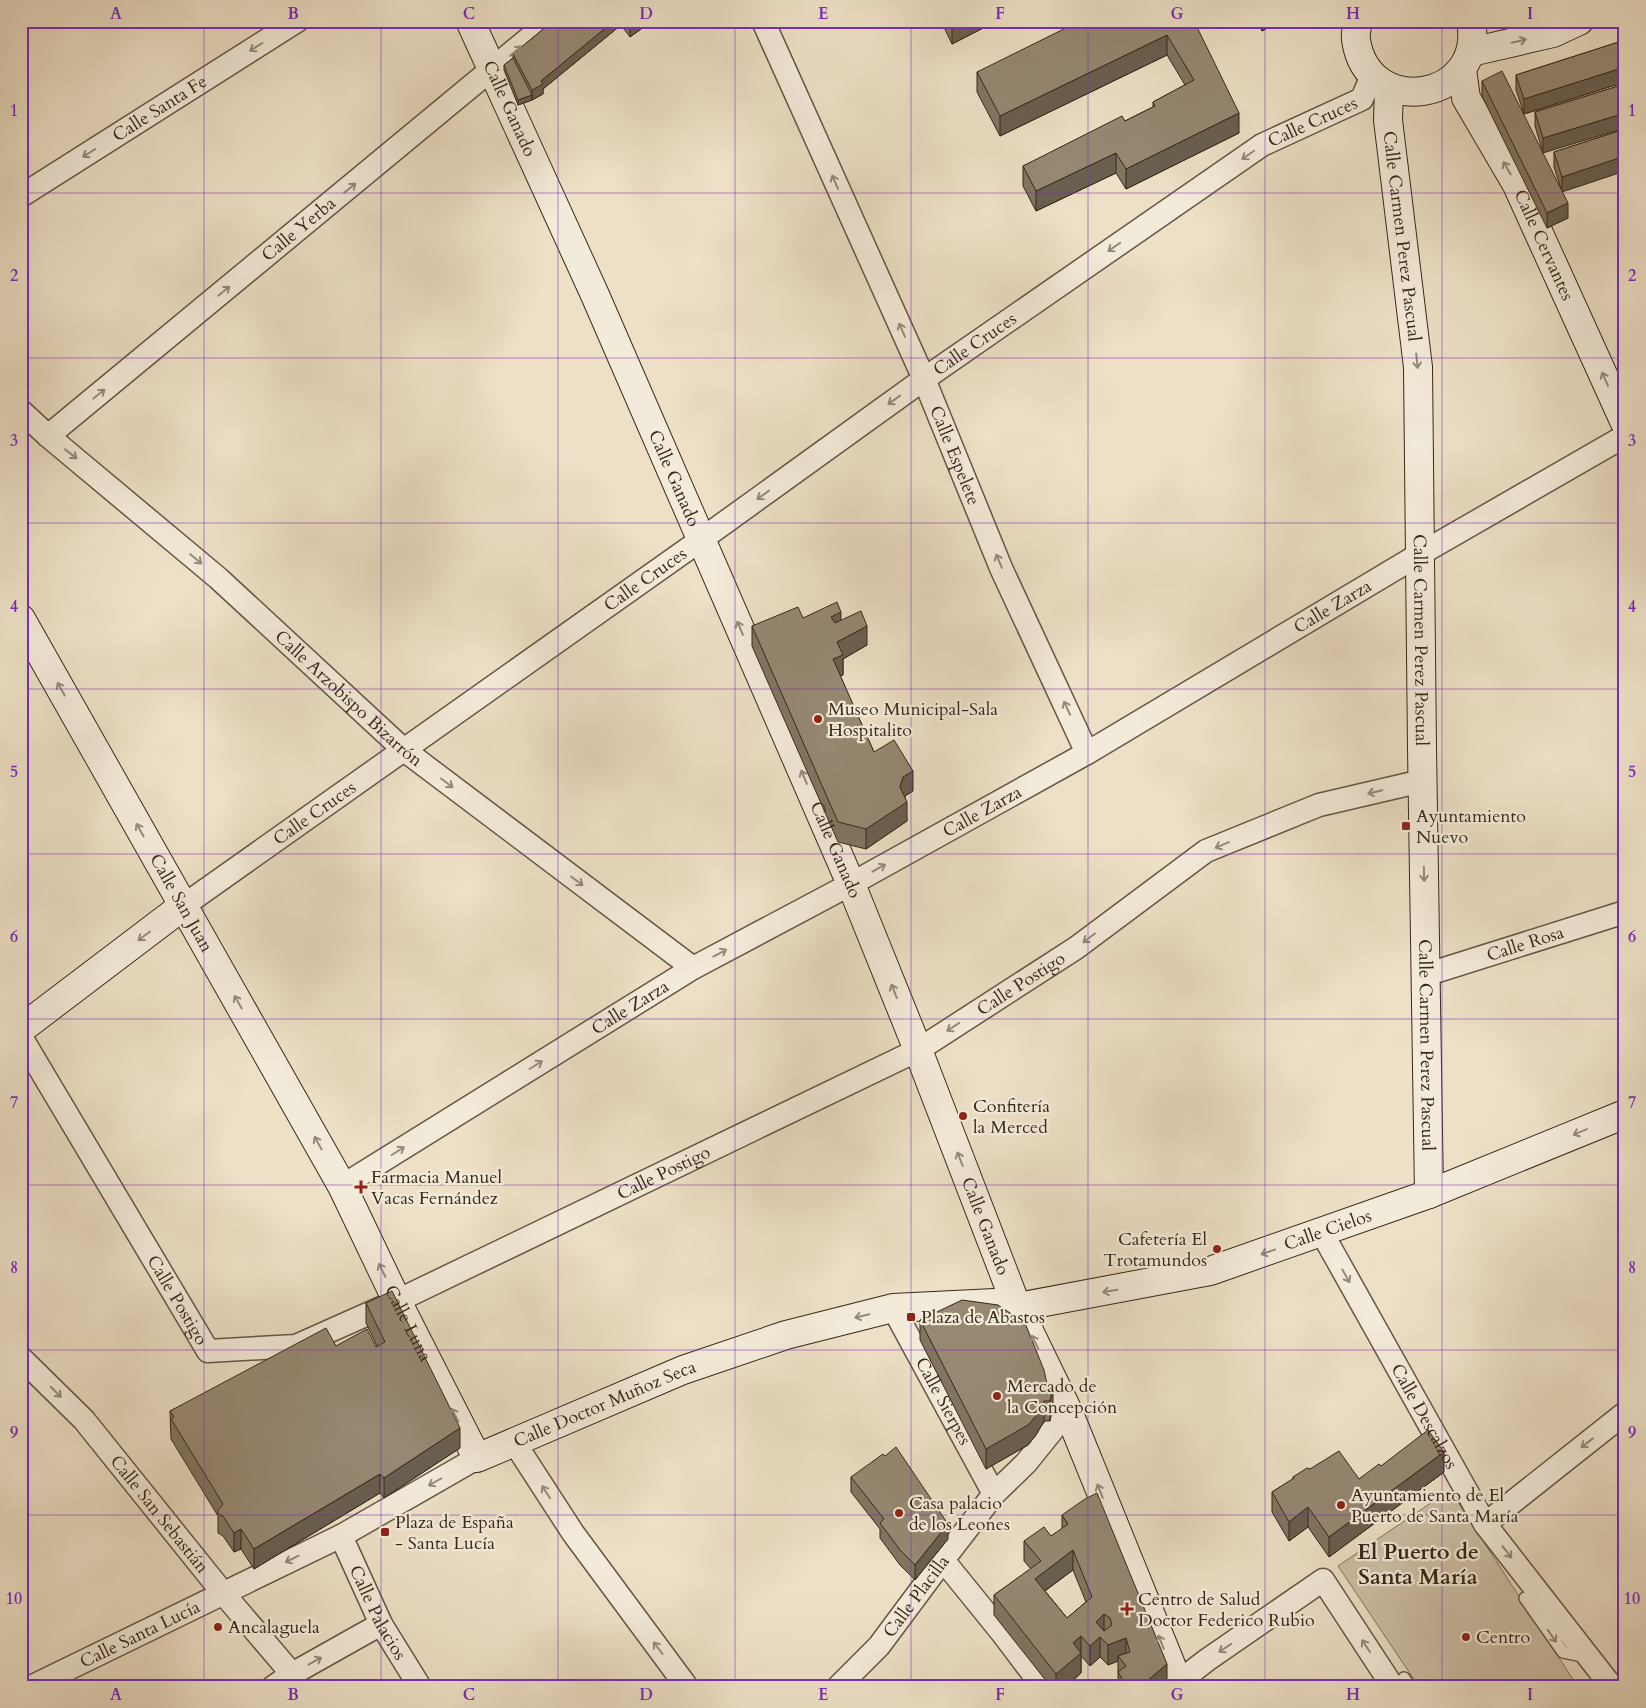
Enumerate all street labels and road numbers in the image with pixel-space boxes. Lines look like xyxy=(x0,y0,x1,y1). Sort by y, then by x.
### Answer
street label: Calle Ganado xyxy=(477,56,543,161)
street label: Calle Santa Fe xyxy=(107,69,212,148)
street label: Calle Cruces xyxy=(1263,90,1362,153)
street label: Calle Carmen Perez Pascual xyxy=(1377,129,1427,343)
street label: Calle Cervantes xyxy=(1508,185,1580,304)
street label: Calle Yerba xyxy=(256,191,341,267)
street label: Calle Cruces xyxy=(928,306,1021,382)
street label: Calle Espelete xyxy=(924,402,987,509)
street label: Calle Ganado xyxy=(643,426,707,531)
street label: Calle Carmen Perez Pascual xyxy=(1407,534,1434,747)
street label: Calle Cruces xyxy=(599,541,692,617)
street label: Calle Zarza xyxy=(1289,573,1376,639)
street label: Calle Arzobispo Bizarrón xyxy=(269,624,428,773)
street label: Calle Cruces xyxy=(268,775,361,851)
street label: Calle Zarza xyxy=(938,779,1026,843)
street label: Calle Ganado xyxy=(804,797,868,902)
street label: Calle San Juan xyxy=(144,849,220,957)
street label: Calle Rosa xyxy=(1483,919,1567,967)
street label: Calle Carmen Perez Pascual xyxy=(1413,939,1441,1152)
street label: Calle Postigo xyxy=(972,946,1070,1021)
street label: Calle Zarza xyxy=(587,974,674,1041)
street label: Calle Postigo xyxy=(613,1139,715,1206)
street label: Calle Ganado xyxy=(956,1173,1016,1279)
street label: Calle Cielos xyxy=(1280,1203,1375,1257)
street label: Calle Postigo xyxy=(141,1250,214,1350)
street label: Calle Luna xyxy=(379,1281,438,1366)
street label: Calle Sierpes xyxy=(910,1353,978,1449)
street label: Calle Doctor Muñoz Seca xyxy=(510,1354,699,1454)
street label: Calle Descalzos xyxy=(1385,1359,1464,1473)
street label: Calle San Sebastián xyxy=(104,1450,215,1579)
street label: Calle Placilla xyxy=(877,1550,955,1643)
street label: Calle Palacios xyxy=(343,1561,413,1665)
street label: Calle Santa Lucía xyxy=(75,1594,204,1674)

